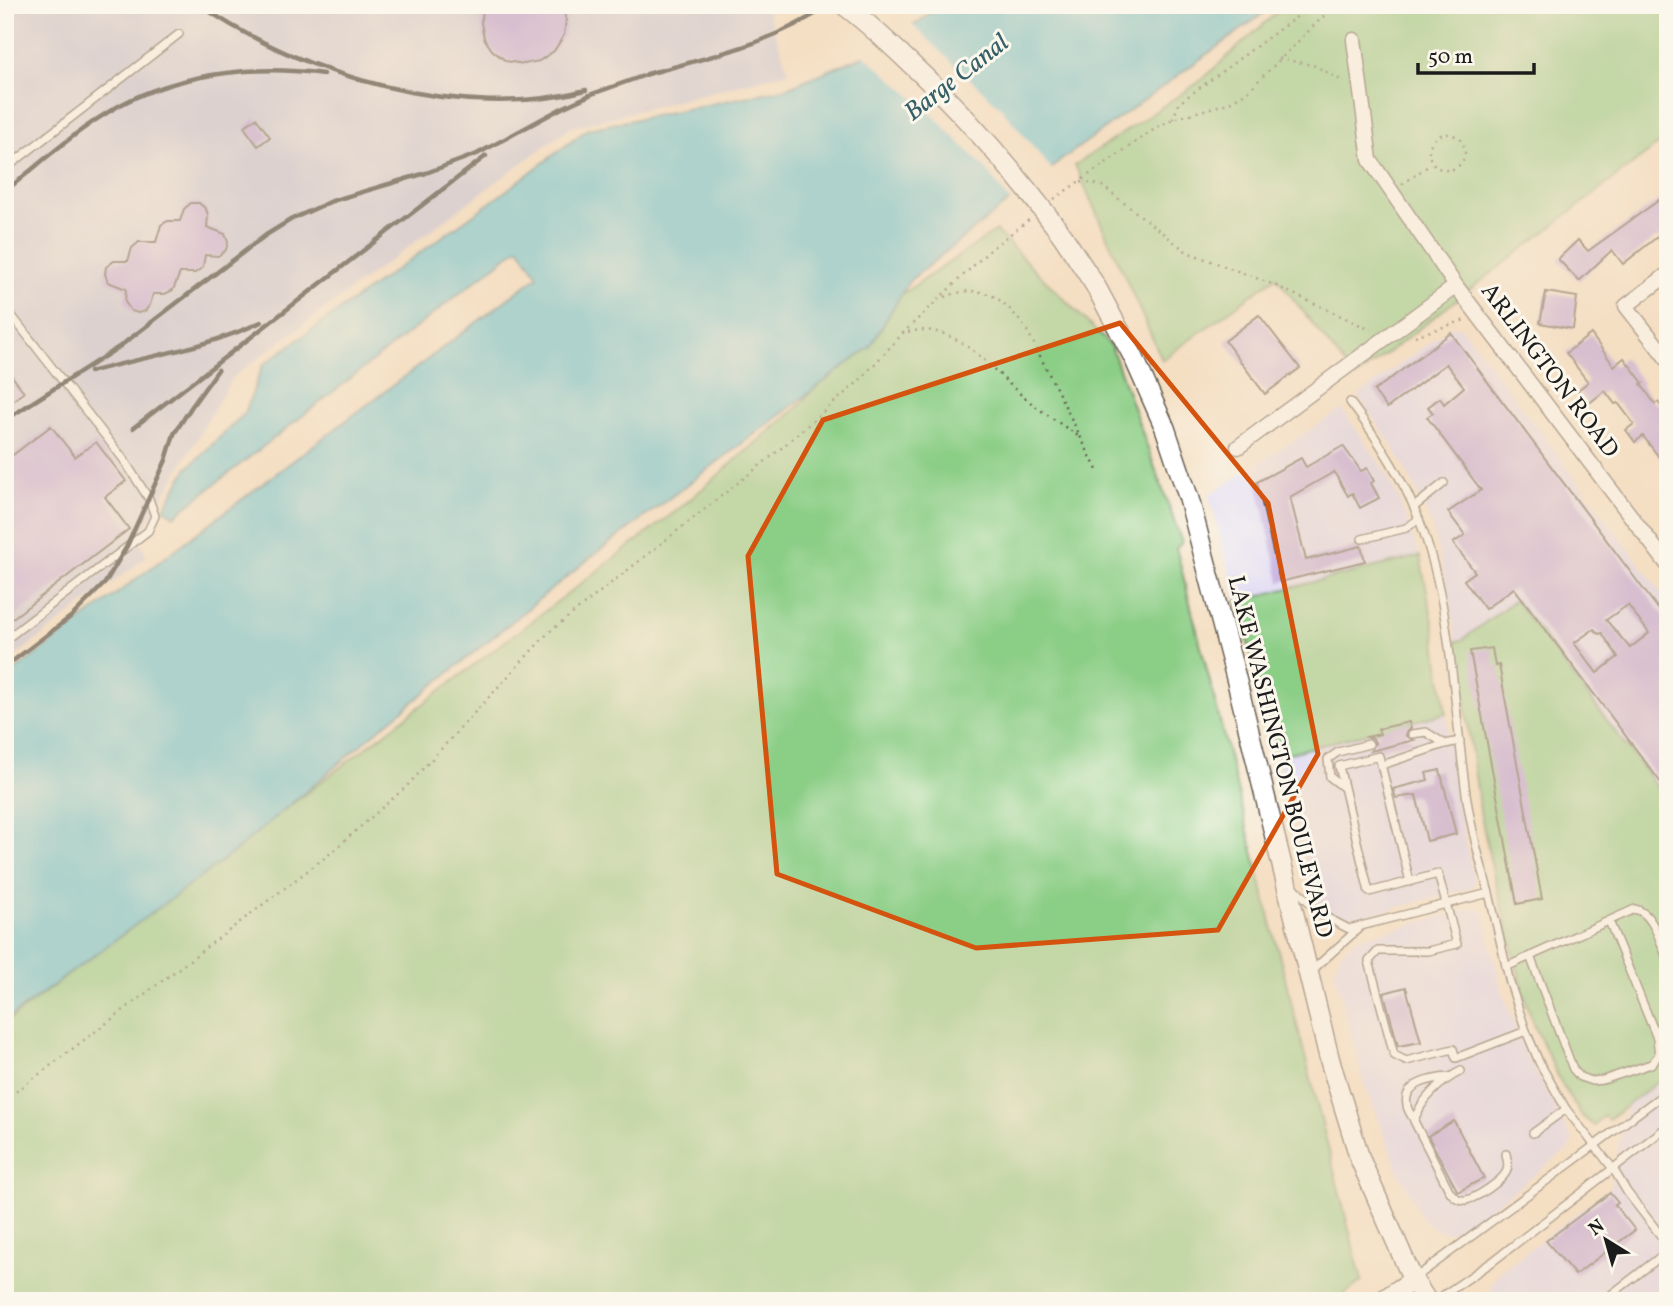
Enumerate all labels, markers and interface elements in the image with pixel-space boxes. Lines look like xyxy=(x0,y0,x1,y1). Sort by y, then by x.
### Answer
water label: Barge Canal xyxy=(897,25,1017,130)
scale bar xyxy=(1418,32,1533,76)
text: 50 m xyxy=(1428,43,1473,72)
street label: ARLINGTON ROAD xyxy=(1472,276,1626,466)
street label: LAKE WASHINGTON BOULEVARD xyxy=(1218,572,1340,942)
north arrow xyxy=(1572,1204,1642,1274)
text: N xyxy=(1584,1213,1610,1243)

